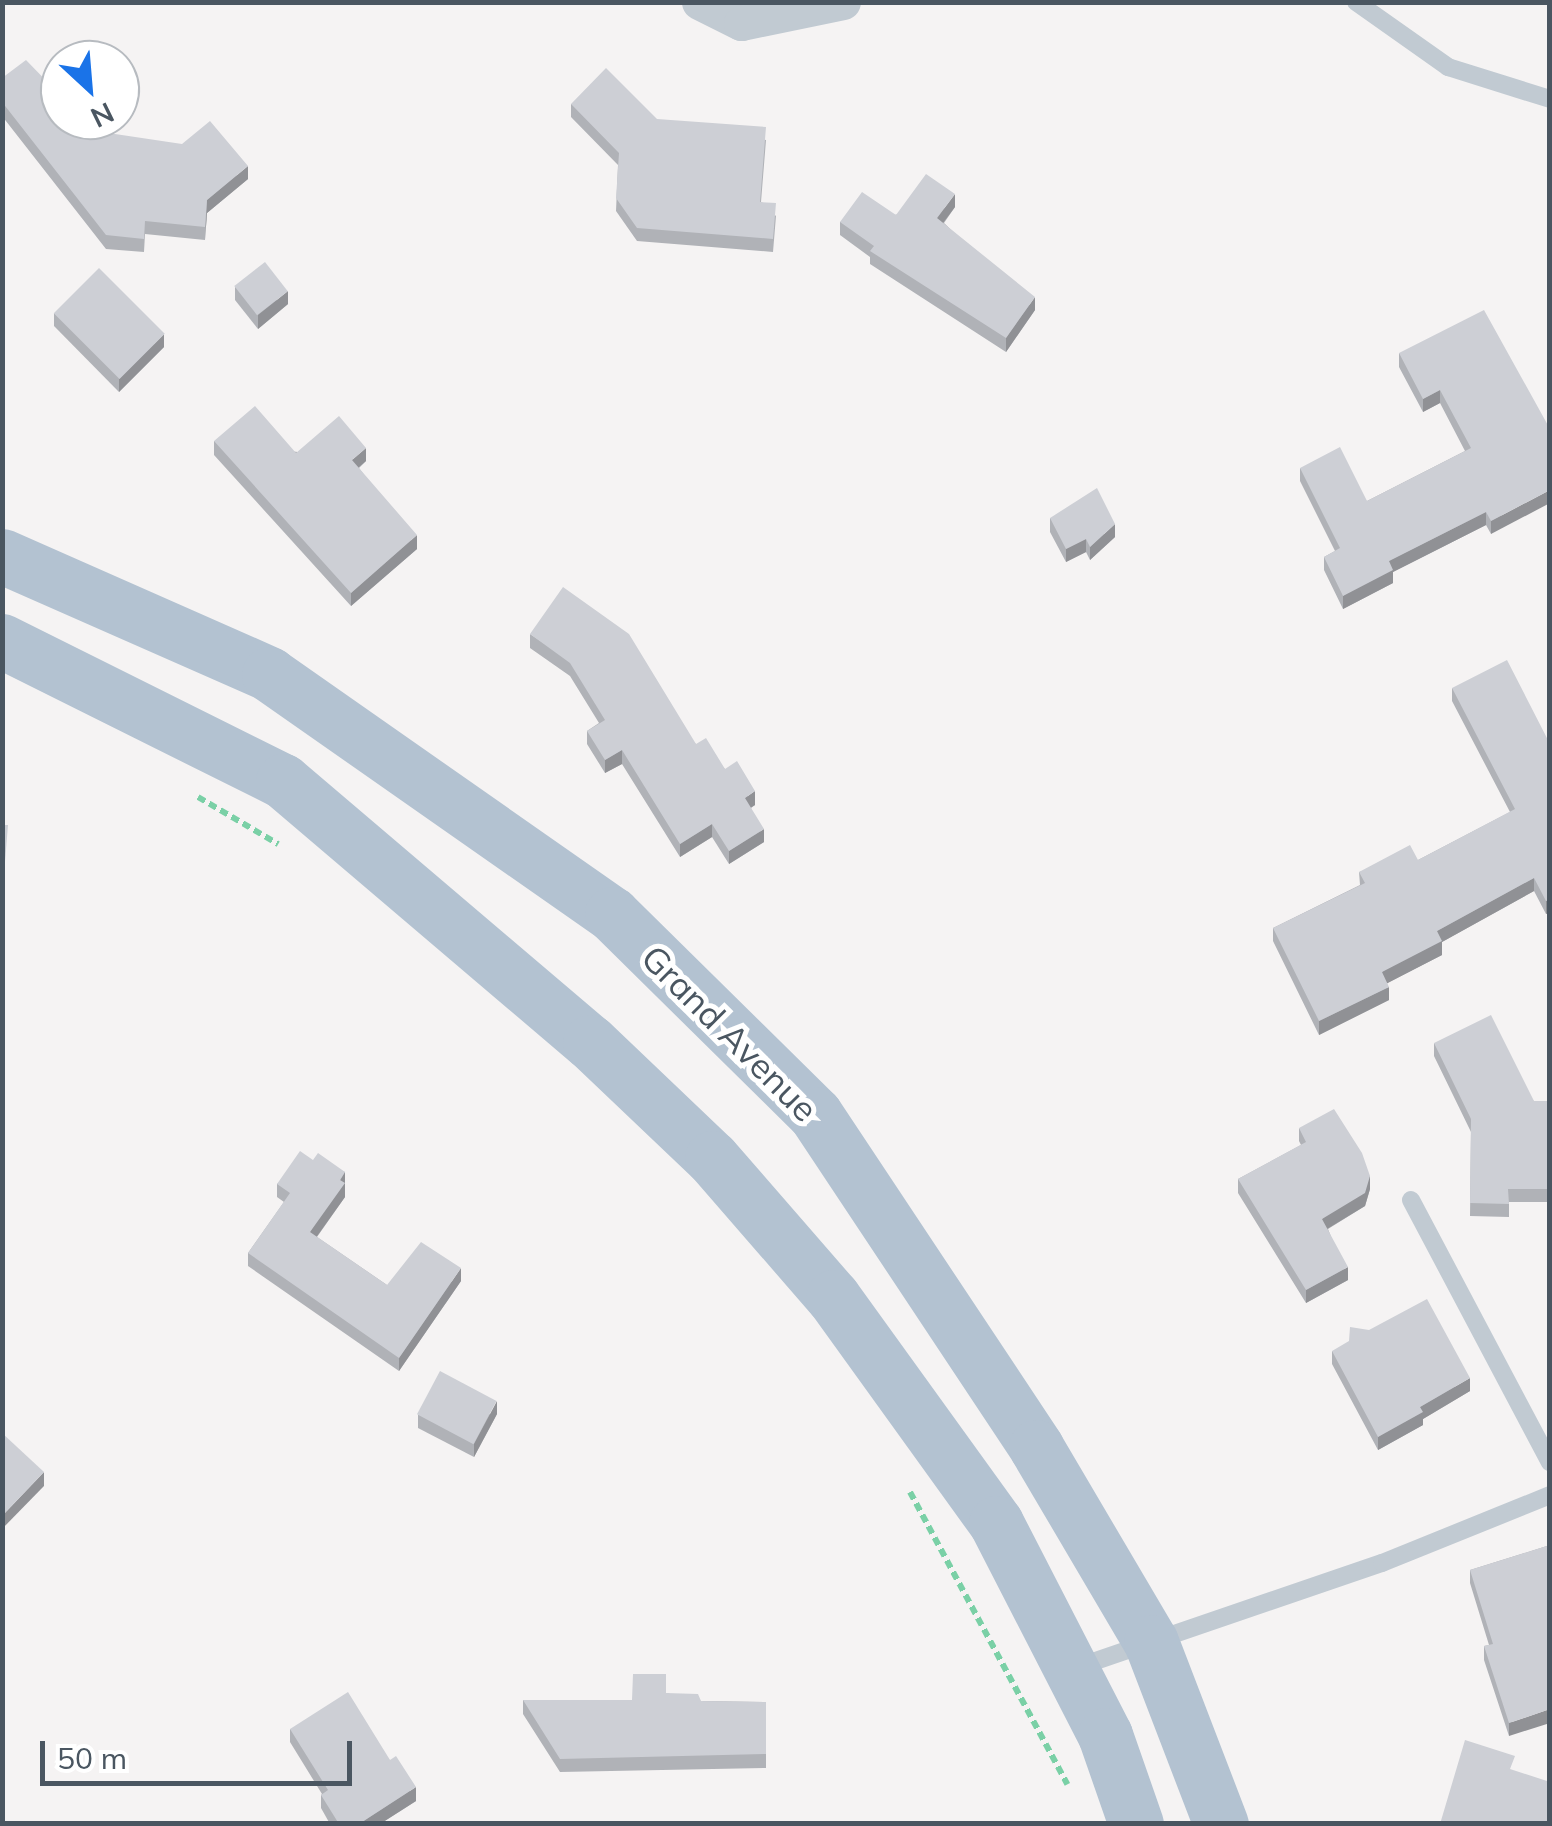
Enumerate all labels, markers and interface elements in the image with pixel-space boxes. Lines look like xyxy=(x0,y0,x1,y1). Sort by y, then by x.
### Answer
north arrow xyxy=(40,40,140,140)
text: N xyxy=(85,95,120,136)
street label: Grand Avenue xyxy=(633,936,827,1130)
scale bar xyxy=(45,1721,358,1783)
text: 50 m xyxy=(57,1739,127,1777)

